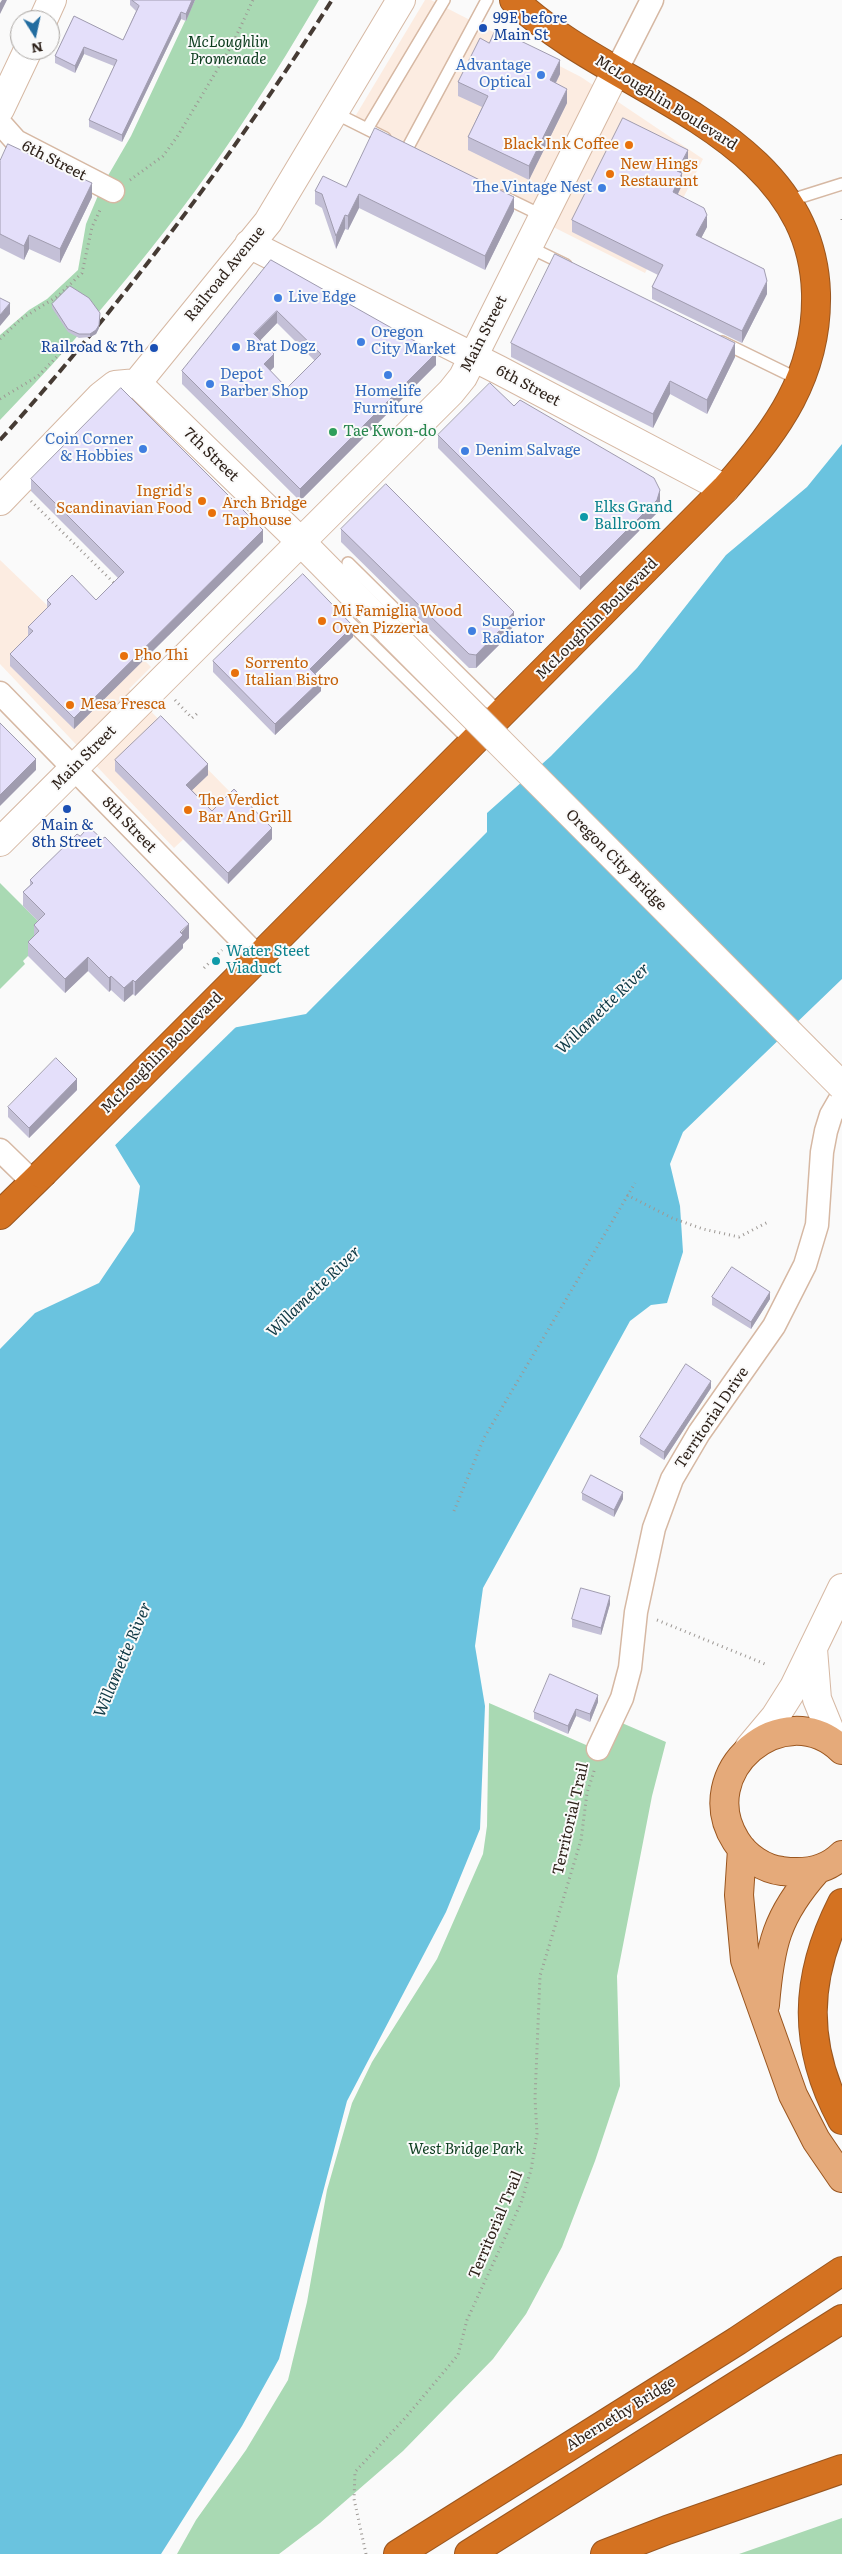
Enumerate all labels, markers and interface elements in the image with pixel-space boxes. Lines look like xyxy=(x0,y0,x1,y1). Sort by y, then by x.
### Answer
north arrow xyxy=(10,10,60,60)
place label: 99E before Main St xyxy=(493,10,567,45)
marker: 99E before Main St xyxy=(477,22,489,34)
park label: McLoughlin Promenade xyxy=(188,34,268,69)
text: N xyxy=(30,38,45,60)
street label: McLoughlin Boulevard xyxy=(592,52,740,154)
place label: Advantage Optical xyxy=(455,57,531,92)
marker: Advantage Optical xyxy=(535,69,547,81)
place label: Black Ink Coffee xyxy=(503,136,619,154)
street label: 6th Street xyxy=(19,137,89,185)
marker: Black Ink Coffee xyxy=(623,139,635,151)
place label: New Hings Restaurant xyxy=(620,156,698,191)
marker: New Hings Restaurant xyxy=(604,168,616,180)
place label: The Vintage Nest xyxy=(473,179,592,197)
marker: The Vintage Nest xyxy=(596,182,608,194)
street label: Railroad Avenue xyxy=(181,223,269,325)
place label: Live Edge xyxy=(288,289,356,307)
marker: Live Edge xyxy=(272,292,284,304)
street label: Main Street xyxy=(457,293,511,375)
place label: Oregon City Market xyxy=(371,324,456,359)
marker: Oregon City Market xyxy=(355,336,367,348)
place label: Brat Dogz xyxy=(246,338,316,356)
place label: Railroad & 7th xyxy=(41,339,144,357)
marker: Brat Dogz xyxy=(230,341,242,353)
marker: Railroad & 7th xyxy=(148,342,160,354)
street label: 6th Street xyxy=(493,362,563,410)
place label: Depot Barber Shop xyxy=(220,366,308,401)
marker: Homelife Furniture xyxy=(382,369,394,381)
marker: Depot Barber Shop xyxy=(204,378,216,390)
place label: Homelife Furniture xyxy=(353,383,423,418)
place label: Tae Kwon-do xyxy=(343,423,436,441)
street label: 7th Street xyxy=(180,424,242,486)
marker: Tae Kwon-do xyxy=(327,426,339,438)
place label: Coin Corner & Hobbies xyxy=(45,431,133,466)
place label: Denim Salvage xyxy=(475,442,581,460)
marker: Coin Corner & Hobbies xyxy=(137,443,149,455)
marker: Denim Salvage xyxy=(459,445,471,457)
place label: Ingrid's Scandinavian Food xyxy=(56,483,192,518)
marker: Ingrid's Scandinavian Food xyxy=(196,495,208,507)
place label: Arch Bridge Taphouse xyxy=(222,495,307,530)
place label: Elks Grand Ballroom xyxy=(594,499,673,534)
marker: Arch Bridge Taphouse xyxy=(206,507,218,519)
marker: Elks Grand Ballroom xyxy=(578,511,590,523)
street label: McLoughlin Boulevard xyxy=(533,555,661,683)
place label: Mi Famiglia Wood Oven Pizzeria xyxy=(332,603,462,638)
place label: Superior Radiator xyxy=(482,613,545,648)
marker: Mi Famiglia Wood Oven Pizzeria xyxy=(316,615,328,627)
marker: Superior Radiator xyxy=(466,625,478,637)
place label: Pho Thi xyxy=(134,647,188,665)
marker: Pho Thi xyxy=(118,650,130,662)
place label: Sorrento Italian Bistro xyxy=(245,655,339,690)
marker: Sorrento Italian Bistro xyxy=(229,667,241,679)
place label: Mesa Fresca xyxy=(80,696,166,714)
marker: Mesa Fresca xyxy=(64,699,76,711)
street label: Main Street xyxy=(48,722,120,794)
place label: The Verdict Bar And Grill xyxy=(198,792,292,827)
street label: 8th Street xyxy=(98,794,160,856)
marker: Main & 8th Street xyxy=(61,803,73,815)
marker: The Verdict Bar And Grill xyxy=(182,804,194,816)
street label: Oregon City Bridge xyxy=(562,806,670,914)
place label: Main & 8th Street xyxy=(32,817,102,852)
place label: Water Steet Viaduct xyxy=(226,943,310,978)
marker: Water Steet Viaduct xyxy=(210,955,222,967)
water label: Willamette River xyxy=(552,959,654,1059)
street label: McLoughlin Boulevard xyxy=(98,989,226,1117)
water label: Willamette River xyxy=(263,1242,365,1342)
street label: Territorial Drive xyxy=(671,1364,753,1472)
water label: Willamette River xyxy=(90,1600,156,1720)
street label: Territorial Trail xyxy=(549,1761,593,1877)
park label: West Bridge Park xyxy=(408,2141,524,2159)
street label: Territorial Trail xyxy=(465,2168,527,2282)
street label: Abernethy Bridge xyxy=(563,2373,679,2455)

